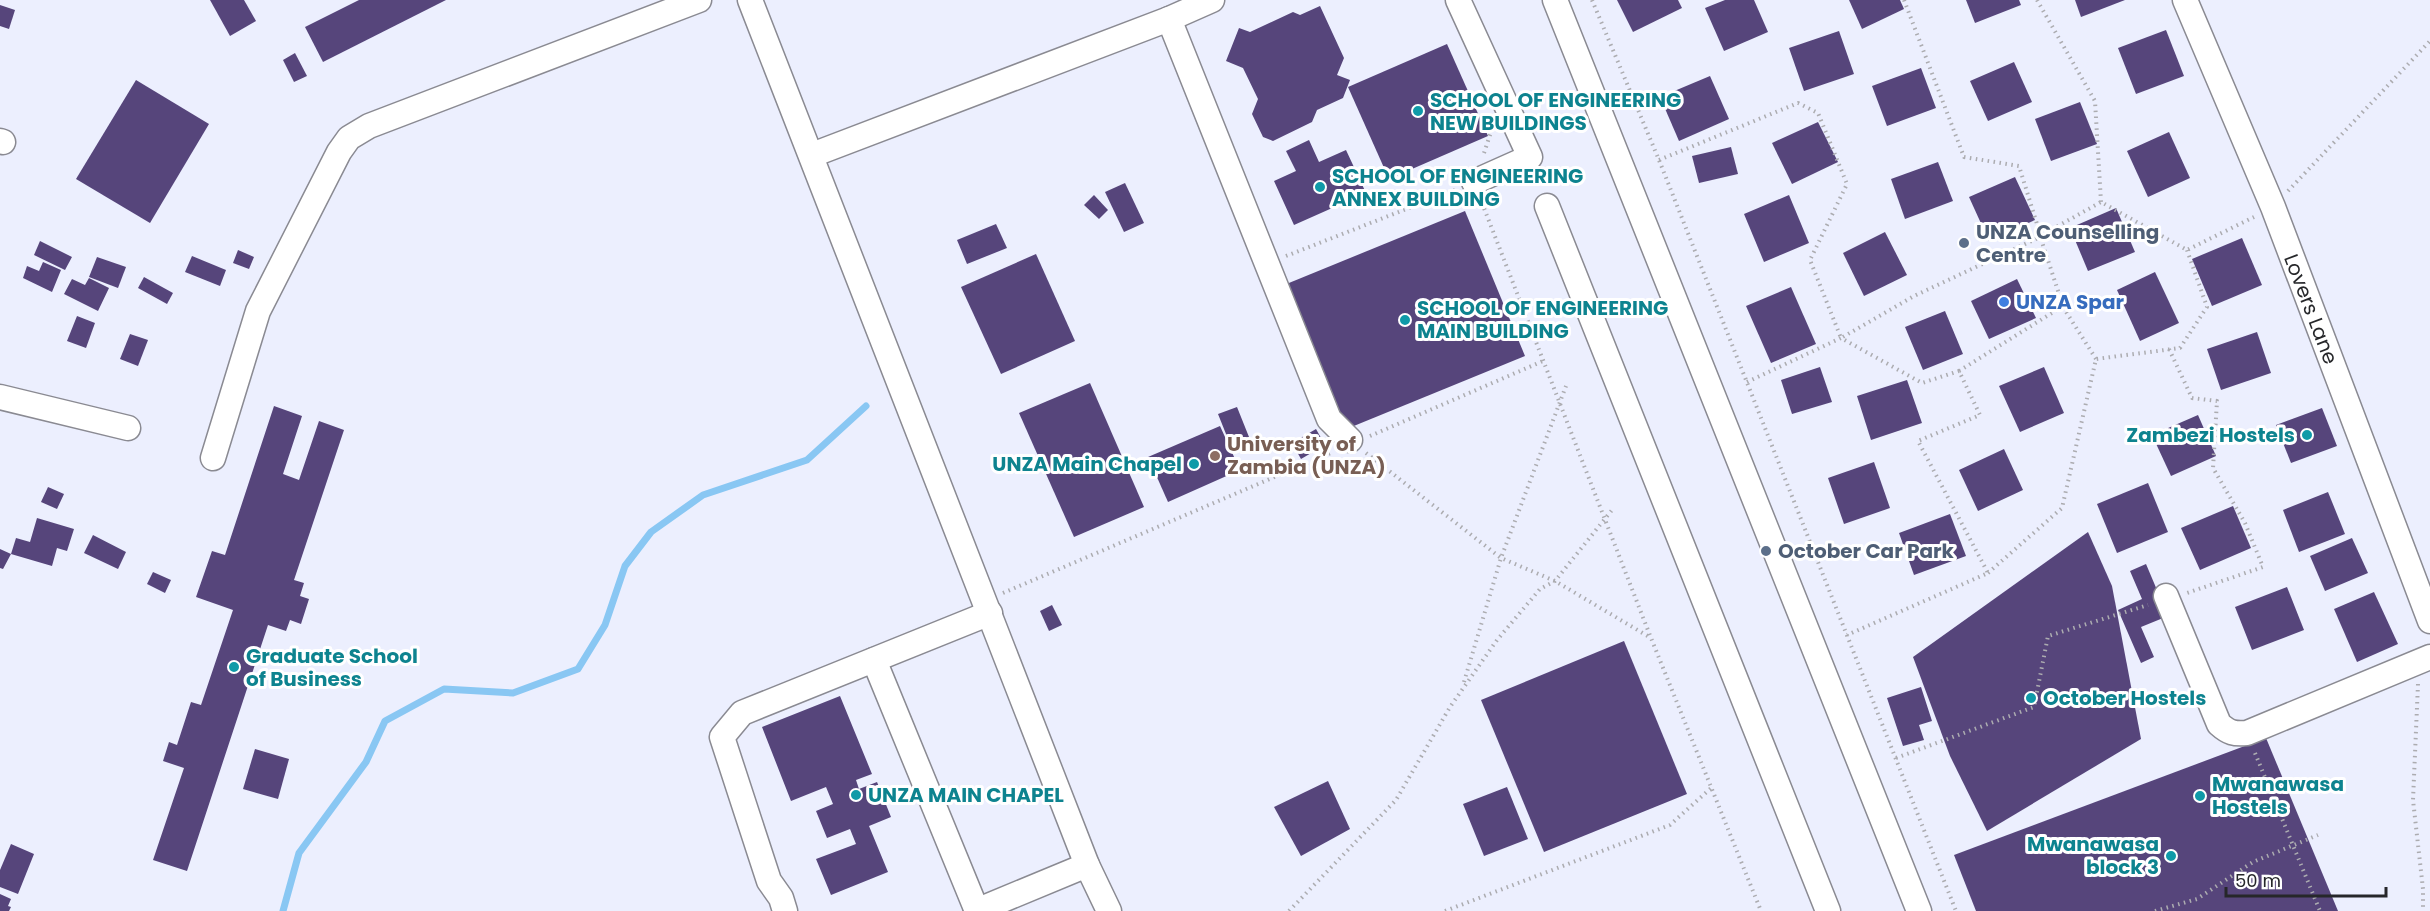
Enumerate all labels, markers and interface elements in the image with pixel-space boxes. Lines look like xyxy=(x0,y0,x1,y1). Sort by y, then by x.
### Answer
place label: SCHOOL OF ENGINEERING NEW BUILDINGS xyxy=(1430,86,1681,137)
marker: SCHOOL OF ENGINEERING NEW BUILDINGS xyxy=(1411,104,1425,118)
place label: SCHOOL OF ENGINEERING ANNEX BUILDING xyxy=(1332,162,1583,213)
marker: SCHOOL OF ENGINEERING ANNEX BUILDING xyxy=(1313,180,1327,194)
place label: UNZA Counselling Centre xyxy=(1976,218,2159,269)
marker: UNZA Counselling Centre xyxy=(1957,236,1971,250)
street label: Lovers Lane xyxy=(2277,250,2345,368)
place label: UNZA Spar xyxy=(2016,288,2125,316)
place label: SCHOOL OF ENGINEERING MAIN BUILDING xyxy=(1417,294,1668,345)
marker: UNZA Spar xyxy=(1997,295,2011,309)
marker: SCHOOL OF ENGINEERING MAIN BUILDING xyxy=(1398,313,1412,327)
place label: Zambezi Hostels xyxy=(2126,421,2295,449)
marker: Zambezi Hostels xyxy=(2300,428,2314,442)
place label: University of Zambia (UNZA) xyxy=(1227,430,1386,481)
marker: University of Zambia (UNZA) xyxy=(1208,449,1222,463)
place label: UNZA Main Chapel xyxy=(992,450,1182,478)
marker: UNZA Main Chapel xyxy=(1187,457,1201,471)
place label: October Car Park xyxy=(1778,537,1955,565)
marker: October Car Park xyxy=(1759,544,1773,558)
place label: Graduate School of Business xyxy=(246,642,418,693)
marker: Graduate School of Business xyxy=(227,660,241,674)
place label: October Hostels xyxy=(2043,684,2206,712)
marker: October Hostels xyxy=(2024,691,2038,705)
place label: Mwanawasa Hostels xyxy=(2212,770,2344,821)
place label: UNZA MAIN CHAPEL xyxy=(868,781,1064,809)
marker: UNZA MAIN CHAPEL xyxy=(849,788,863,802)
marker: Mwanawasa Hostels xyxy=(2193,789,2207,803)
place label: Mwanawasa block 3 xyxy=(2027,830,2159,881)
marker: Mwanawasa block 3 xyxy=(2164,849,2178,863)
scale bar xyxy=(2226,860,2386,898)
text: 50 m xyxy=(2235,868,2281,893)

